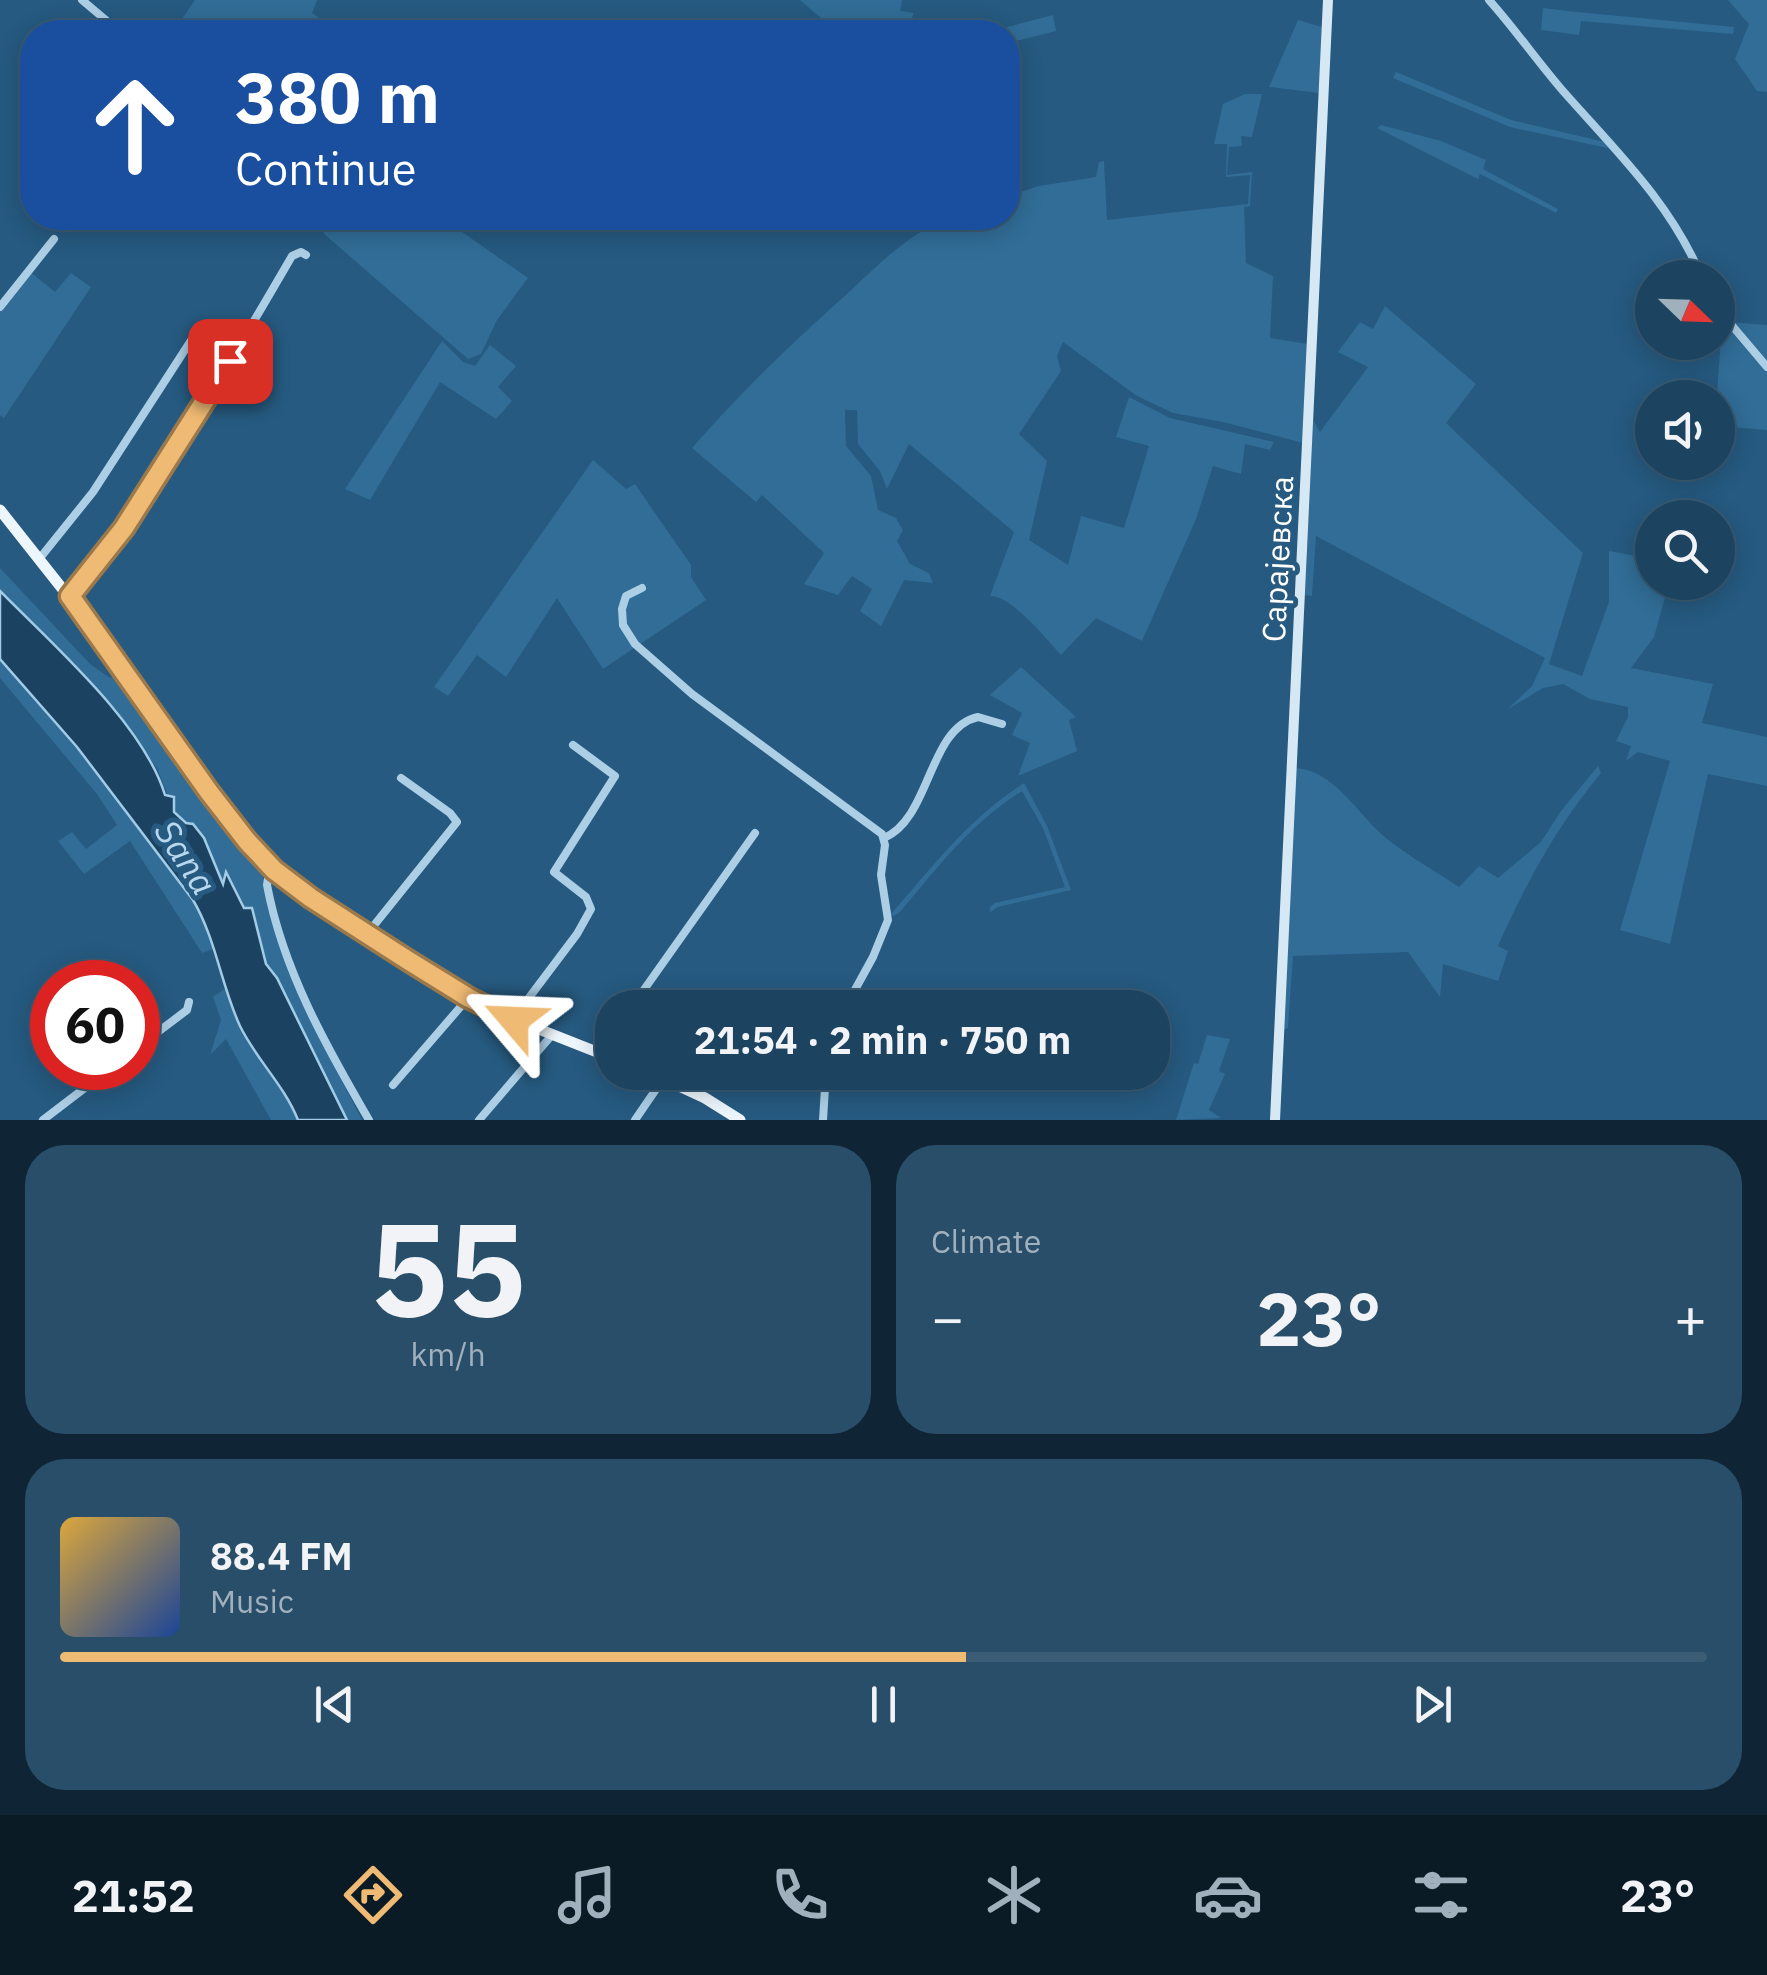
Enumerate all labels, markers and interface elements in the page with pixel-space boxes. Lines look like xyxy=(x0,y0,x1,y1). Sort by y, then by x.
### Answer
text: 380 m xyxy=(235,51,440,142)
icon: ahead xyxy=(70,60,200,190)
text: Continue xyxy=(235,139,417,197)
north arrow xyxy=(1635,260,1735,360)
map controls xyxy=(1635,260,1735,600)
pin xyxy=(188,319,273,404)
icon: arrive xyxy=(203,334,258,389)
button: sound xyxy=(1635,380,1735,480)
street label: Сарајевска xyxy=(1252,475,1302,643)
button: search xyxy=(1635,500,1735,600)
water label: Sana xyxy=(145,811,227,903)
speed limit sign: 60 xyxy=(30,960,160,1090)
position arrow xyxy=(462,968,566,1072)
text: 21:54 · 2 min · 750 m xyxy=(694,1015,1071,1064)
text: 55 xyxy=(370,1183,526,1352)
text: Climate xyxy=(931,1220,1041,1262)
text: 23° xyxy=(1256,1269,1382,1367)
text: − xyxy=(931,1282,964,1353)
text: + xyxy=(1674,1282,1707,1353)
text: km/h xyxy=(410,1333,486,1375)
text: 88.4 FM xyxy=(210,1531,353,1580)
text: Music xyxy=(210,1580,294,1622)
icon: previous xyxy=(307,1677,362,1732)
icon: pause xyxy=(856,1677,911,1732)
icon: next xyxy=(1405,1677,1460,1732)
icon: directions xyxy=(338,1860,408,1930)
icon: music xyxy=(552,1860,622,1930)
icon: phone xyxy=(765,1860,835,1930)
icon: climate xyxy=(979,1860,1049,1930)
icon: car xyxy=(1193,1860,1263,1930)
icon: filters xyxy=(1406,1860,1476,1930)
text: 21:52 xyxy=(72,1866,195,1924)
text: 23° xyxy=(1620,1866,1695,1924)

